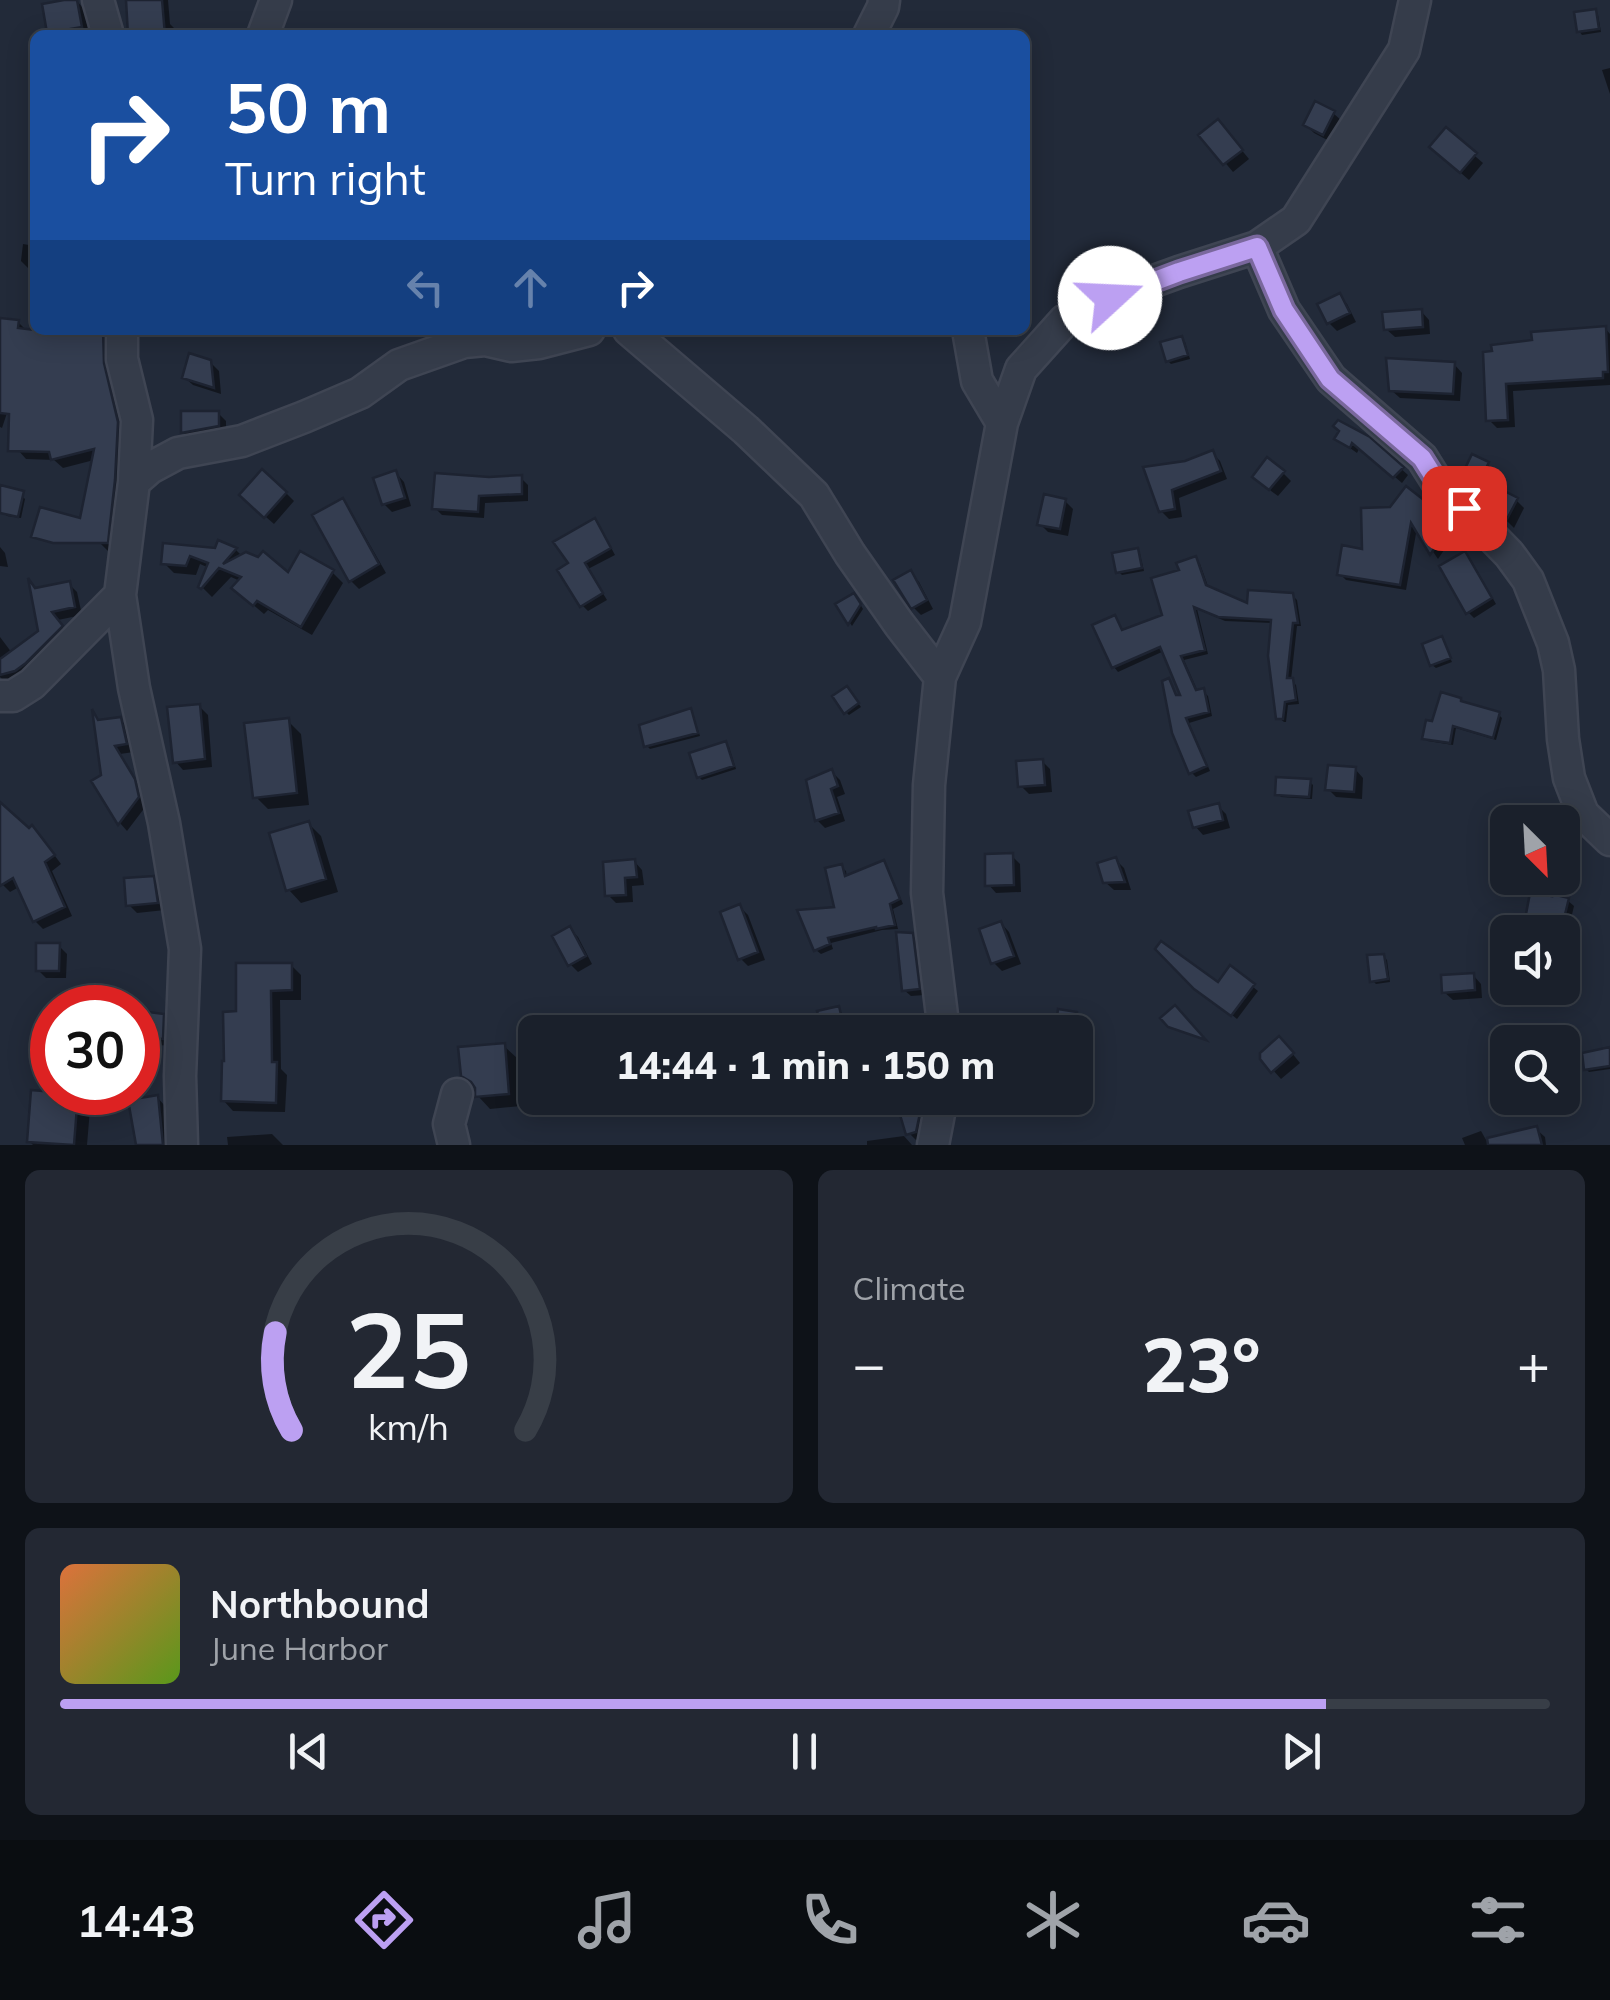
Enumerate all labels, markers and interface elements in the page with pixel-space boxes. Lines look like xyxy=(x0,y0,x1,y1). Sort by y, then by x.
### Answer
text: 50 m xyxy=(225,63,391,151)
icon: right xyxy=(60,70,190,200)
text: Turn right xyxy=(225,150,426,206)
position arrow xyxy=(1058,246,1162,350)
icon: left xyxy=(398,260,453,315)
icon: ahead xyxy=(503,260,558,315)
icon: right xyxy=(608,260,663,315)
pin xyxy=(1422,466,1507,551)
icon: arrive xyxy=(1437,481,1492,536)
north arrow xyxy=(1490,805,1580,895)
map controls xyxy=(1490,805,1580,1115)
button: sound xyxy=(1490,915,1580,1005)
speed limit sign: 30 xyxy=(30,985,160,1115)
button: search xyxy=(1490,1025,1580,1115)
text: 14:44 · 1 min · 150 m xyxy=(616,1041,995,1089)
text: Climate xyxy=(853,1268,965,1308)
text: 25 xyxy=(346,1283,471,1414)
text: 23° xyxy=(1142,1317,1261,1411)
text: − xyxy=(853,1329,886,1398)
text: + xyxy=(1517,1329,1550,1398)
text: km/h xyxy=(368,1404,449,1449)
text: Northbound xyxy=(210,1580,430,1628)
text: June Harbor xyxy=(210,1628,388,1668)
icon: previous xyxy=(281,1724,336,1779)
icon: pause xyxy=(777,1724,832,1779)
icon: next xyxy=(1274,1724,1329,1779)
icon: directions xyxy=(349,1885,419,1955)
icon: music xyxy=(572,1885,642,1955)
icon: phone xyxy=(795,1885,865,1955)
icon: climate xyxy=(1018,1885,1088,1955)
icon: car xyxy=(1241,1885,1311,1955)
icon: filters xyxy=(1463,1885,1533,1955)
text: 14:43 xyxy=(76,1892,196,1948)

